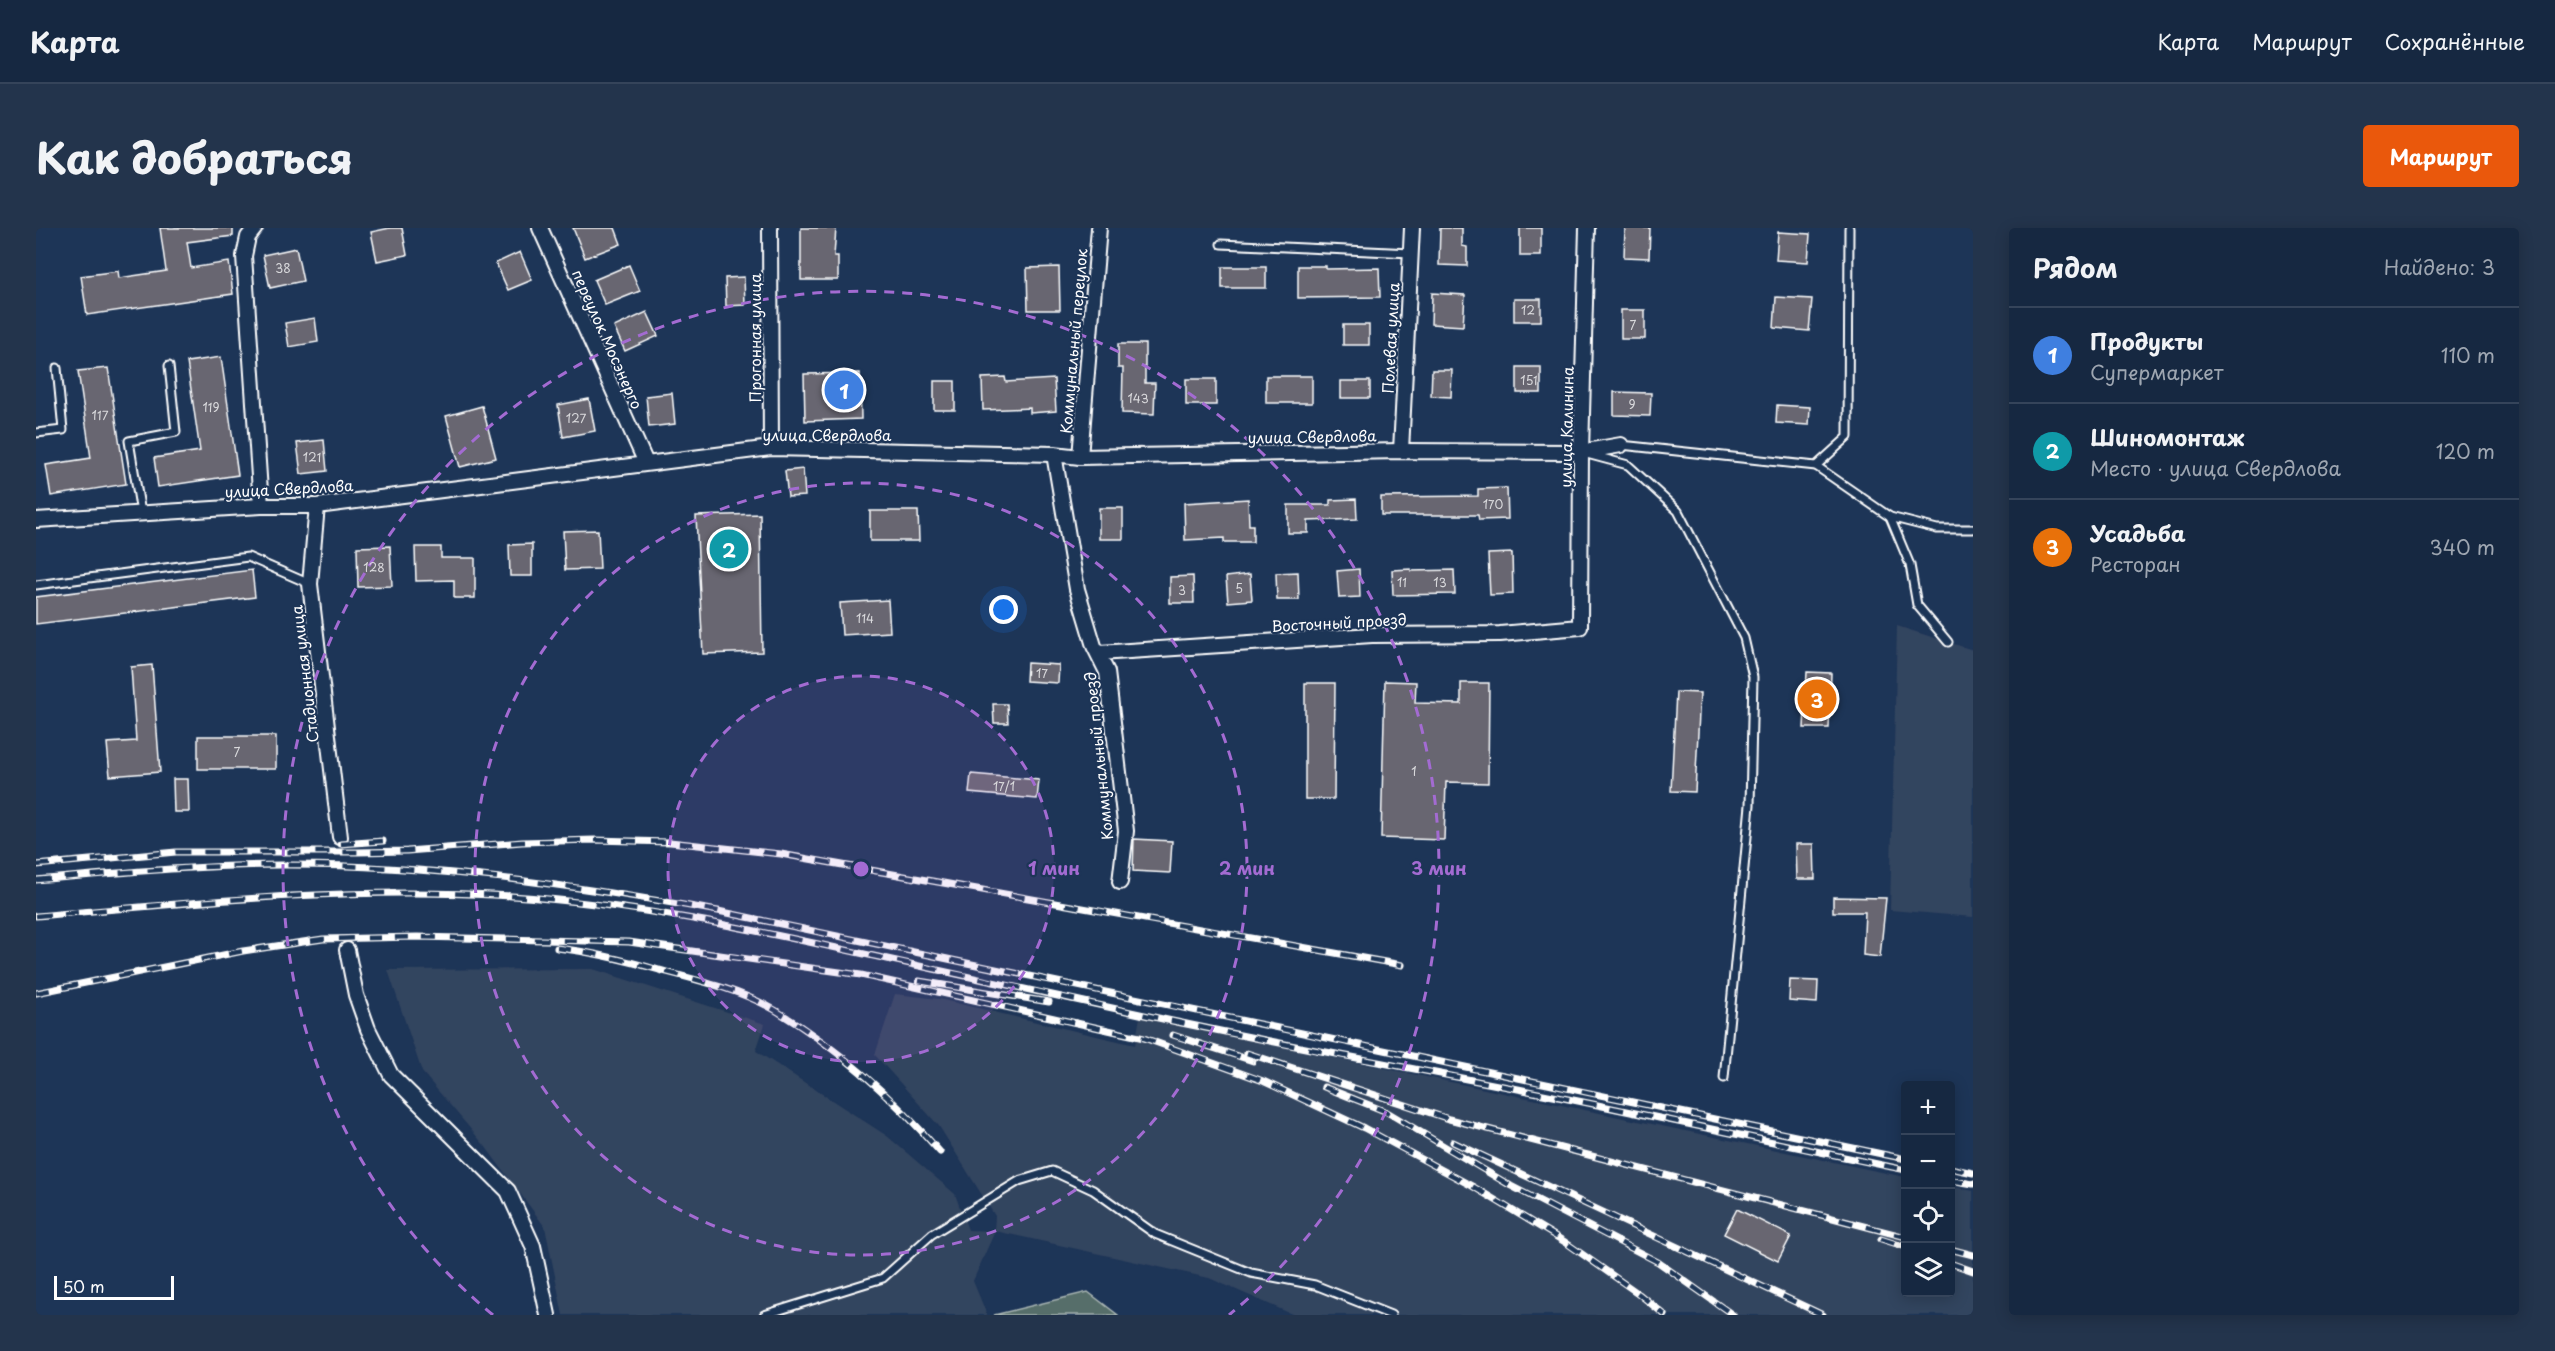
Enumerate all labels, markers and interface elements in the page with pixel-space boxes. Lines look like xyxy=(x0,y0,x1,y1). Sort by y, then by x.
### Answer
text: Карта xyxy=(30,20,120,63)
text: Карта xyxy=(2158,25,2219,57)
text: Маршрут xyxy=(2252,25,2352,57)
text: Сохранённые xyxy=(2385,25,2525,57)
text: Как добраться xyxy=(36,125,353,188)
button: Маршрут xyxy=(2363,125,2519,187)
street label: Коммунальный переулок xyxy=(1053,248,1093,434)
text: Рядом xyxy=(2033,248,2118,287)
text: Найдено: 3 xyxy=(2384,252,2495,282)
house number: 38 xyxy=(275,259,291,277)
street label: переулок Мосэнерго xyxy=(567,265,649,413)
street label: Прогонная улица xyxy=(743,273,766,403)
street label: Полевая улица xyxy=(1376,281,1404,394)
house number: 12 xyxy=(1521,301,1535,319)
house number: 7 xyxy=(1630,316,1637,334)
text: Продукты xyxy=(2090,324,2203,357)
text: 1 xyxy=(2048,340,2057,370)
text: 110 m xyxy=(2441,340,2495,370)
text: Супермаркет xyxy=(2090,357,2223,387)
street label: улица Калинина xyxy=(1553,366,1579,488)
pin: 1 xyxy=(824,368,864,412)
house number: 151 xyxy=(1520,371,1538,389)
house number: 143 xyxy=(1127,389,1149,407)
house number: 9 xyxy=(1628,395,1636,413)
house number: 119 xyxy=(202,398,220,416)
house number: 117 xyxy=(92,406,109,424)
house number: 127 xyxy=(566,409,586,427)
text: Шиномонтаж xyxy=(2090,420,2244,453)
street label: улица Свердлова xyxy=(763,423,892,446)
street label: улица Свердлова xyxy=(1247,423,1377,449)
text: 2 xyxy=(2045,436,2060,466)
text: 120 m xyxy=(2436,436,2495,466)
house number: 121 xyxy=(303,448,321,466)
text: Место · улица Свердлова xyxy=(2090,453,2341,483)
street label: улица Свердлова xyxy=(224,473,355,503)
house number: 170 xyxy=(1483,495,1504,513)
text: Усадьба xyxy=(2090,516,2186,549)
pin: 2 xyxy=(710,526,748,572)
text: 3 xyxy=(2046,532,2059,562)
text: 340 m xyxy=(2430,532,2495,562)
text: Ресторан xyxy=(2090,549,2181,579)
house number: 128 xyxy=(363,558,385,576)
house number: 11 xyxy=(1397,573,1407,591)
house number: 13 xyxy=(1433,573,1447,591)
house number: 5 xyxy=(1235,579,1243,597)
house number: 3 xyxy=(1178,581,1186,599)
your location xyxy=(989,595,1018,624)
street label: Стадионная улица xyxy=(284,604,324,744)
street label: Восточный проезд xyxy=(1271,607,1407,637)
house number: 114 xyxy=(856,609,874,627)
house number: 17 xyxy=(1036,664,1048,682)
street label: Коммунальный проезд xyxy=(1078,671,1118,841)
pin: 3 xyxy=(1798,676,1836,722)
house number: 7 xyxy=(234,743,241,761)
house number: 1 xyxy=(1411,762,1417,780)
house number: 17/1 xyxy=(993,777,1015,795)
text: 1 мин xyxy=(1028,854,1080,881)
text: 2 мин xyxy=(1219,854,1275,881)
text: 3 мин xyxy=(1411,854,1467,881)
centre of rings xyxy=(851,859,871,879)
map controls xyxy=(1901,1081,1955,1297)
button: + xyxy=(1901,1081,1955,1135)
button: − xyxy=(1901,1135,1955,1189)
button: locate xyxy=(1901,1189,1955,1243)
button: layers xyxy=(1901,1243,1955,1297)
scale bar xyxy=(54,1273,174,1300)
text: 50 m xyxy=(63,1274,104,1298)

